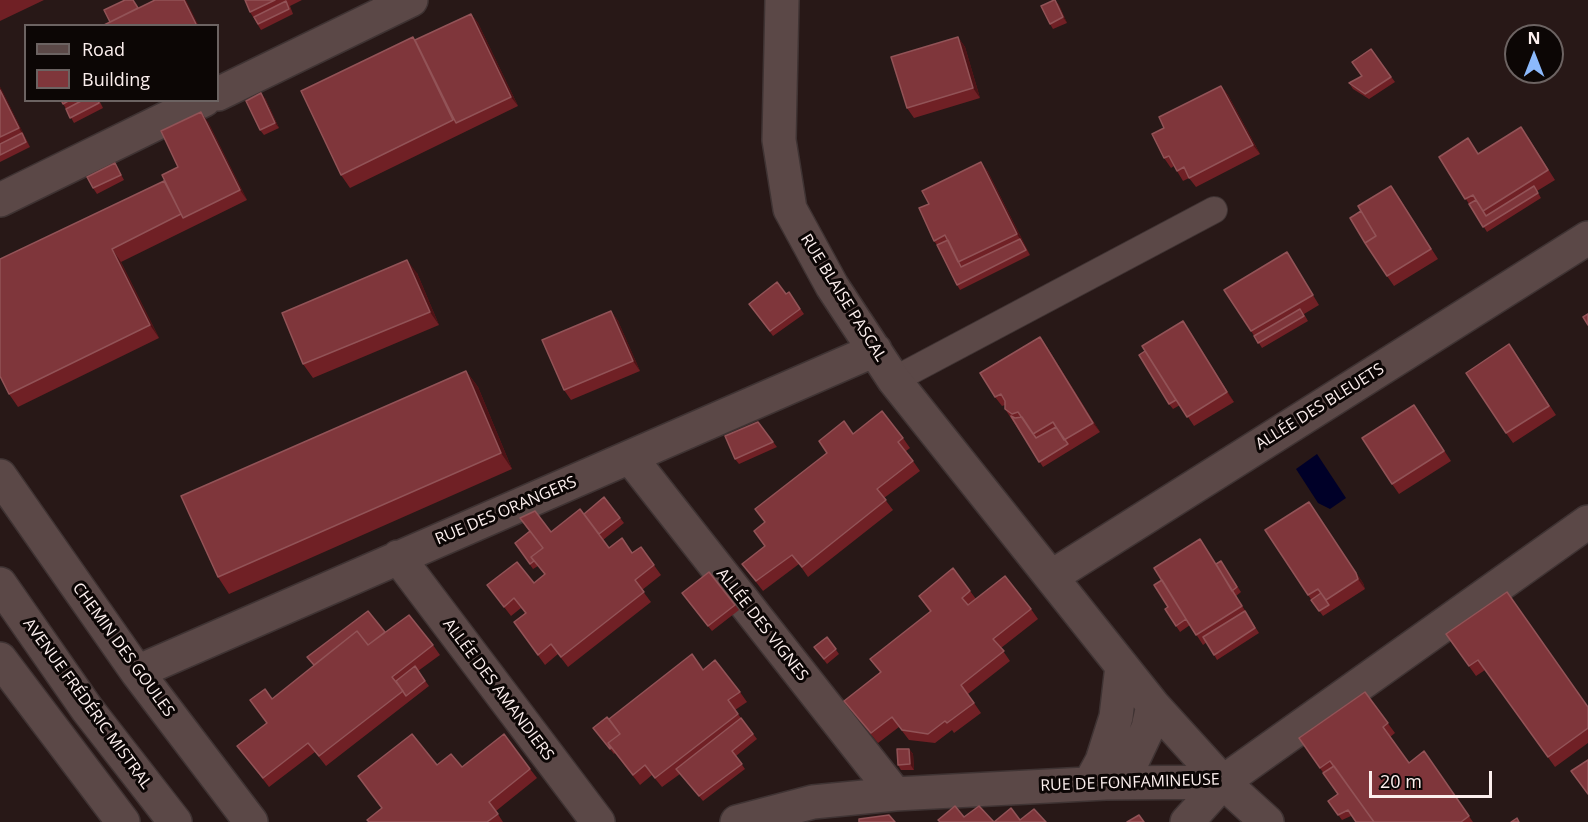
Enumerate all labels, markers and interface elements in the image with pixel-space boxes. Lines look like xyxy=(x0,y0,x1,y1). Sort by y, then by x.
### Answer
legend xyxy=(24,24,219,102)
north arrow xyxy=(1504,24,1564,84)
text: N xyxy=(1527,27,1541,49)
text: Road xyxy=(82,37,125,61)
text: Building xyxy=(82,67,150,91)
street label: RUE BLAISE PASCAL xyxy=(796,231,890,365)
street label: ALLÉE DES BLEUETS xyxy=(1252,360,1388,454)
street label: RUE DES ORANGERS xyxy=(432,473,580,549)
street label: ALLÉE DES VIGNES xyxy=(712,565,812,685)
street label: CHEMIN DES GOULES xyxy=(68,579,178,721)
street label: AVENUE FRÉDÉRIC MISTRAL xyxy=(19,615,155,793)
street label: ALLÉE DES AMANDIERS xyxy=(438,615,558,765)
scale bar xyxy=(1372,759,1495,797)
text: 20 m xyxy=(1380,769,1422,793)
street label: RUE DE FONFAMINEUSE xyxy=(1040,770,1220,796)

